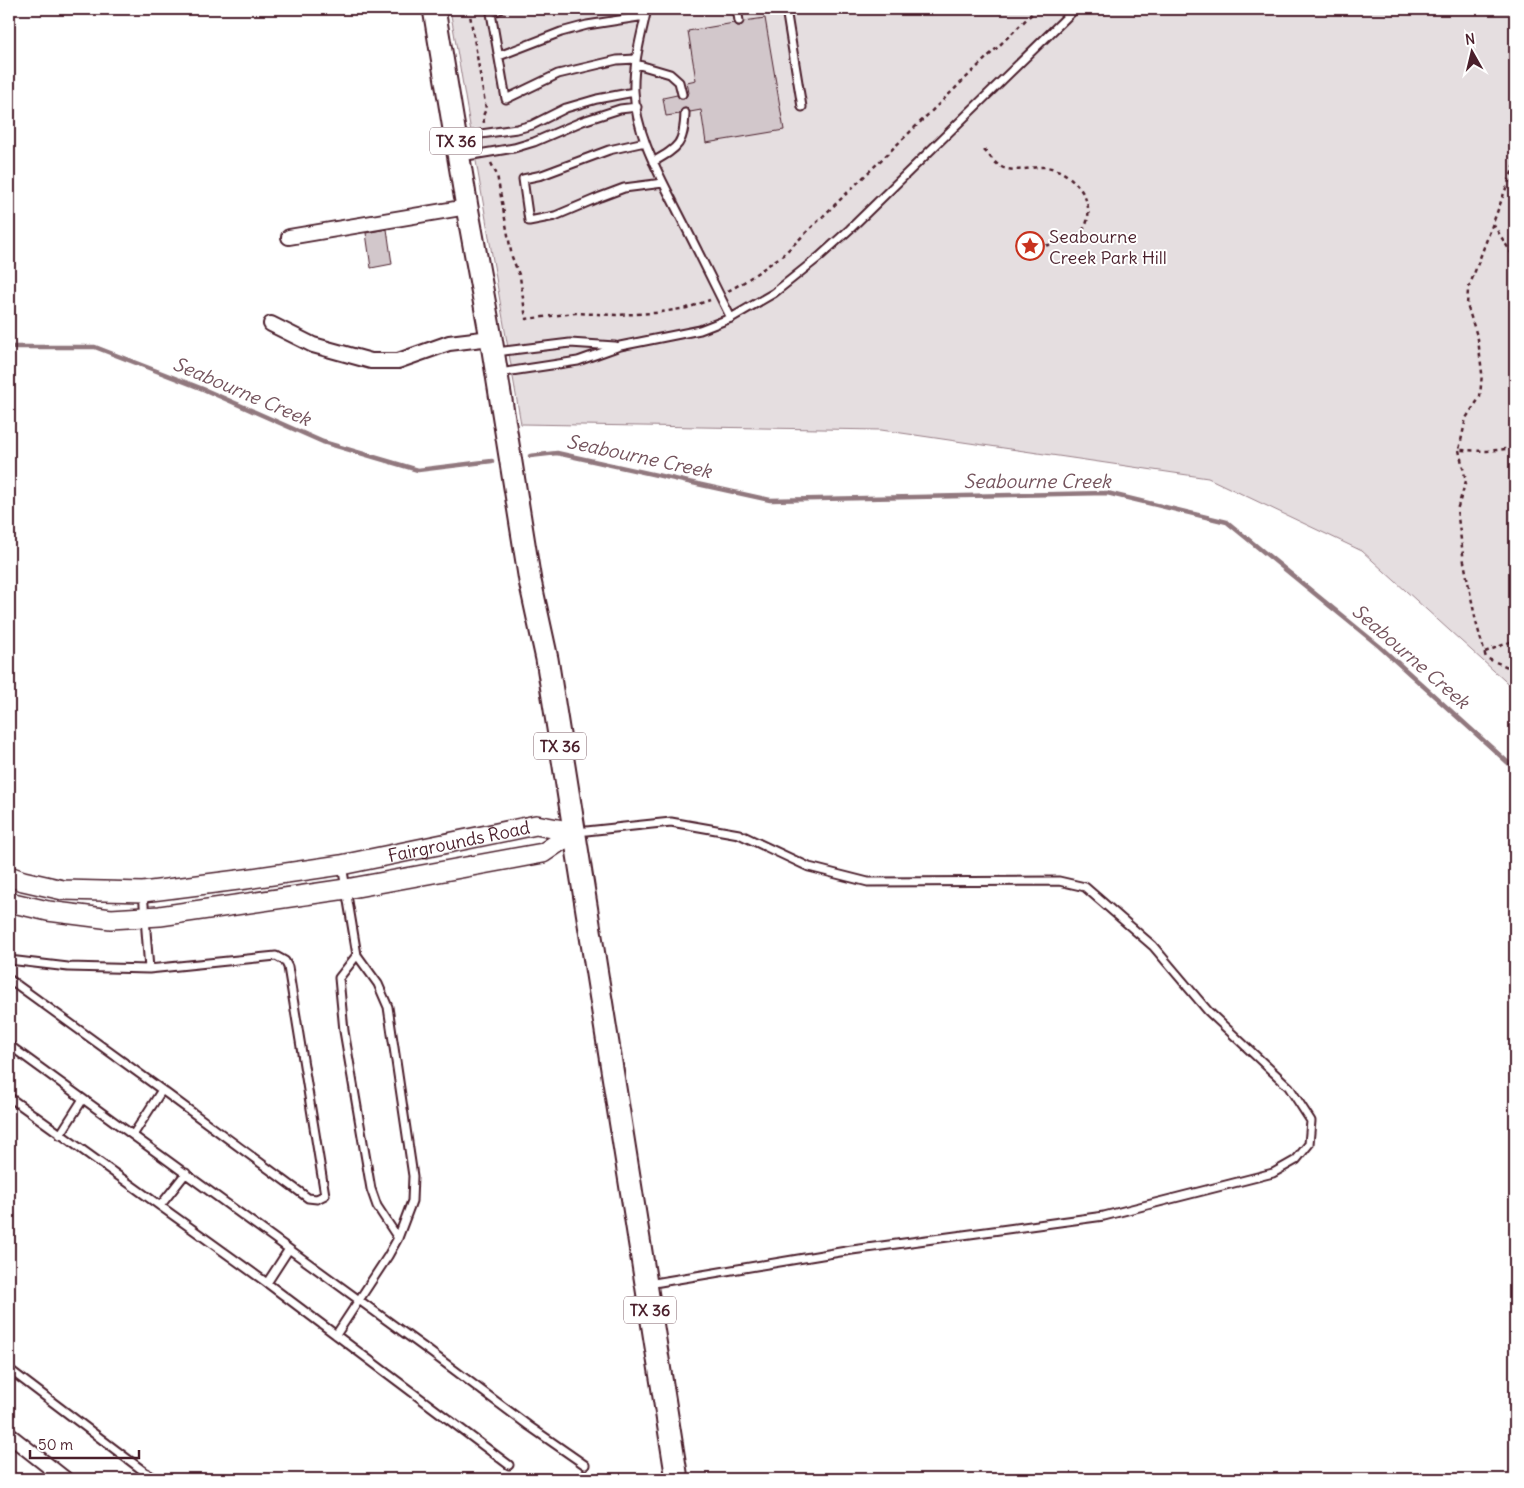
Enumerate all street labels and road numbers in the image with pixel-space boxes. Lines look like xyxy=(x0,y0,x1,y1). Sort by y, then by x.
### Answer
road number: TX 36 xyxy=(430,128,482,154)
road number: TX 36 xyxy=(534,732,586,759)
street label: Fairgrounds Road xyxy=(386,815,532,867)
road number: TX 36 xyxy=(624,1296,676,1324)

